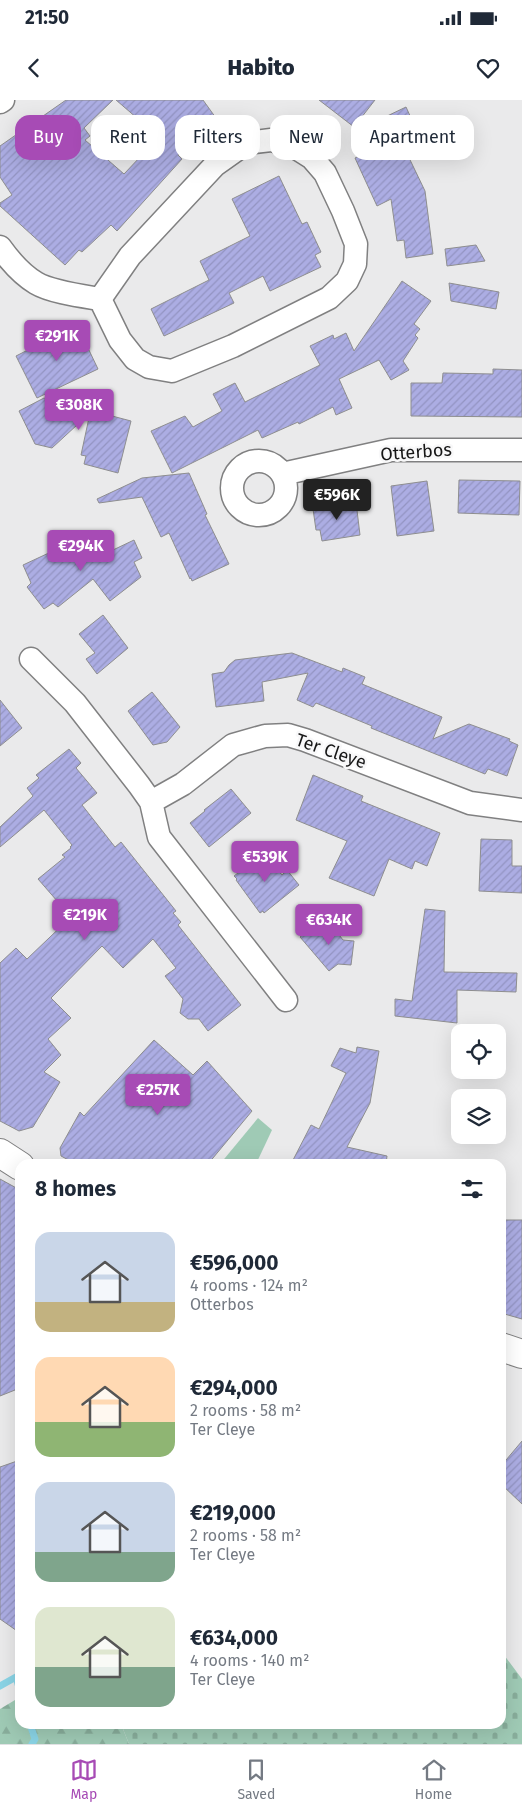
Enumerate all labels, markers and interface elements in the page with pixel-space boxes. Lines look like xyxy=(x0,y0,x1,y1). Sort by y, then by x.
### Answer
text: 21:50 xyxy=(25,6,69,29)
icon: back xyxy=(20,54,48,82)
text: Habito xyxy=(227,54,295,81)
icon: heart xyxy=(474,54,502,82)
chip: Buy xyxy=(15,115,81,160)
chip: Rent xyxy=(91,115,165,160)
chip: Filters xyxy=(175,115,260,160)
chip: New xyxy=(270,115,341,160)
chip: Apartment xyxy=(351,115,474,160)
pin: €291K xyxy=(22,320,92,362)
text: €291K xyxy=(35,326,79,345)
pin: €308K xyxy=(44,388,114,431)
text: €308K xyxy=(56,395,102,414)
street label: Otterbos xyxy=(380,439,452,465)
pin: €596K xyxy=(302,478,372,521)
text: €596K xyxy=(314,485,360,504)
pin: €294K xyxy=(46,530,116,572)
text: €294K xyxy=(58,536,104,555)
street label: Ter Cleye xyxy=(293,729,369,773)
pin: €539K xyxy=(230,840,300,883)
text: €539K xyxy=(242,847,288,866)
pin: €219K xyxy=(50,898,120,941)
pin: €634K xyxy=(294,904,364,946)
text: €219K xyxy=(63,905,107,924)
text: €634K xyxy=(306,910,352,929)
map controls xyxy=(451,1024,506,1144)
button: locate xyxy=(451,1024,506,1079)
pin: €257K xyxy=(123,1074,193,1116)
text: €257K xyxy=(136,1080,180,1099)
button: layers xyxy=(451,1089,506,1144)
icon: filters xyxy=(458,1175,486,1203)
text: 8 homes xyxy=(35,1176,116,1202)
text: €596,000 xyxy=(190,1250,279,1276)
icon: home xyxy=(75,1252,135,1312)
text: 4 rooms · 124 m² xyxy=(190,1276,308,1295)
text: Otterbos xyxy=(190,1295,254,1314)
text: €294,000 xyxy=(190,1375,278,1401)
icon: home xyxy=(75,1377,135,1437)
text: 2 rooms · 58 m² xyxy=(190,1401,301,1420)
text: Ter Cleye xyxy=(190,1420,255,1439)
text: €219,000 xyxy=(190,1500,276,1526)
icon: home xyxy=(75,1502,135,1562)
text: 2 rooms · 58 m² xyxy=(190,1526,301,1545)
text: Ter Cleye xyxy=(190,1545,255,1564)
text: €634,000 xyxy=(190,1625,278,1651)
icon: home xyxy=(75,1627,135,1687)
text: 4 rooms · 140 m² xyxy=(190,1651,309,1670)
text: Ter Cleye xyxy=(190,1670,255,1689)
tab: Map xyxy=(70,1756,98,1803)
tab: Saved xyxy=(237,1756,275,1803)
tab: Home xyxy=(415,1756,452,1803)

